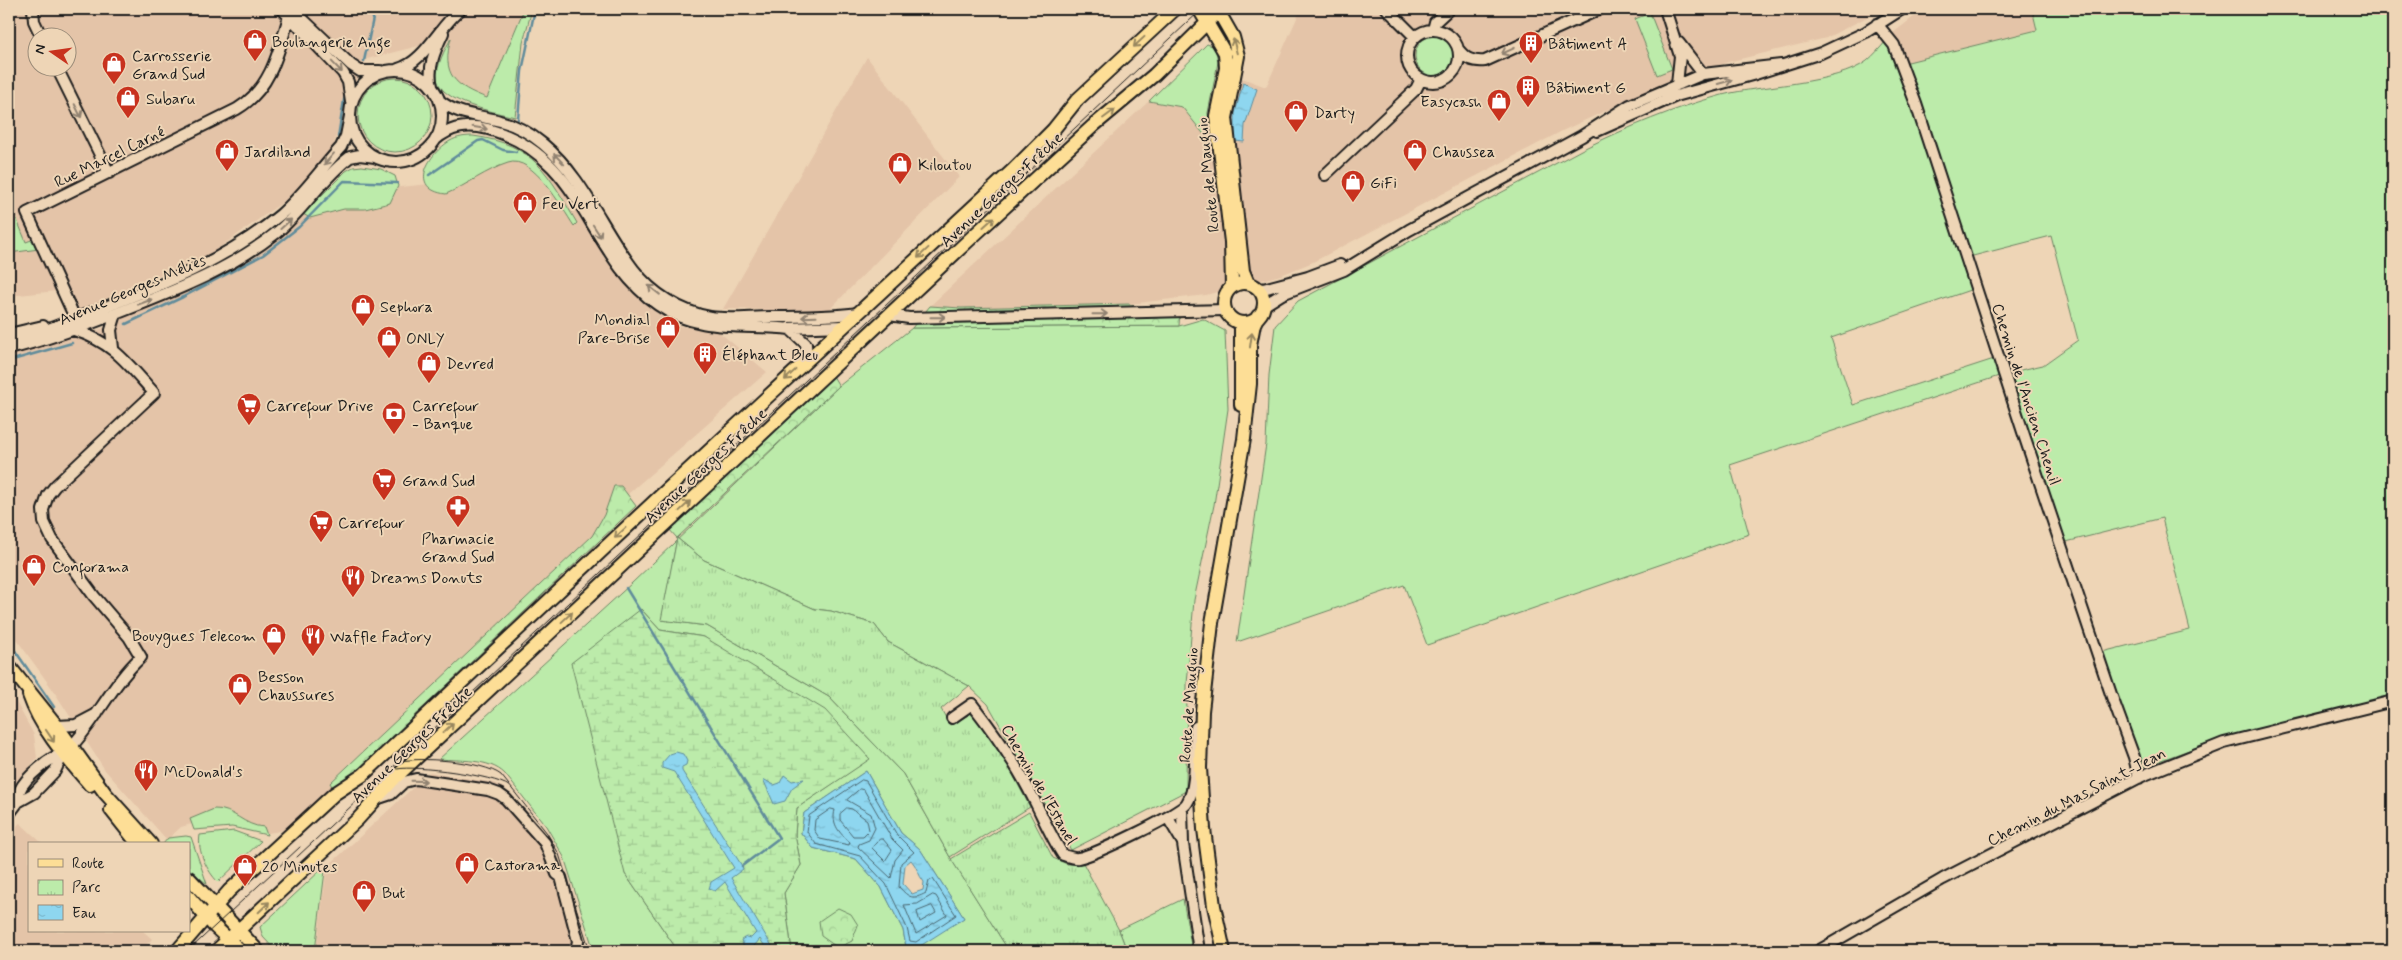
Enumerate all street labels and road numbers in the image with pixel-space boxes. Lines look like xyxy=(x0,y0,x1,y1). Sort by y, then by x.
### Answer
street label: Route de Mauguio xyxy=(1192,116,1226,233)
street label: Rue Marcel Carné xyxy=(51,122,168,193)
street label: Avenue Georges Frêche xyxy=(936,128,1069,253)
street label: Avenue Georges Méliès xyxy=(56,250,210,332)
street label: Chemin de l'Ancien Chenil xyxy=(1986,301,2065,488)
street label: Avenue Georges Frêche xyxy=(640,404,773,529)
street label: Route de Mauguio xyxy=(1175,647,1205,764)
street label: Avenue Georges Frêche xyxy=(347,682,478,809)
street label: Chemin de l'Estanel xyxy=(996,721,1082,849)
street label: Chemin du Mas Saint-Jean xyxy=(1984,743,2169,852)

